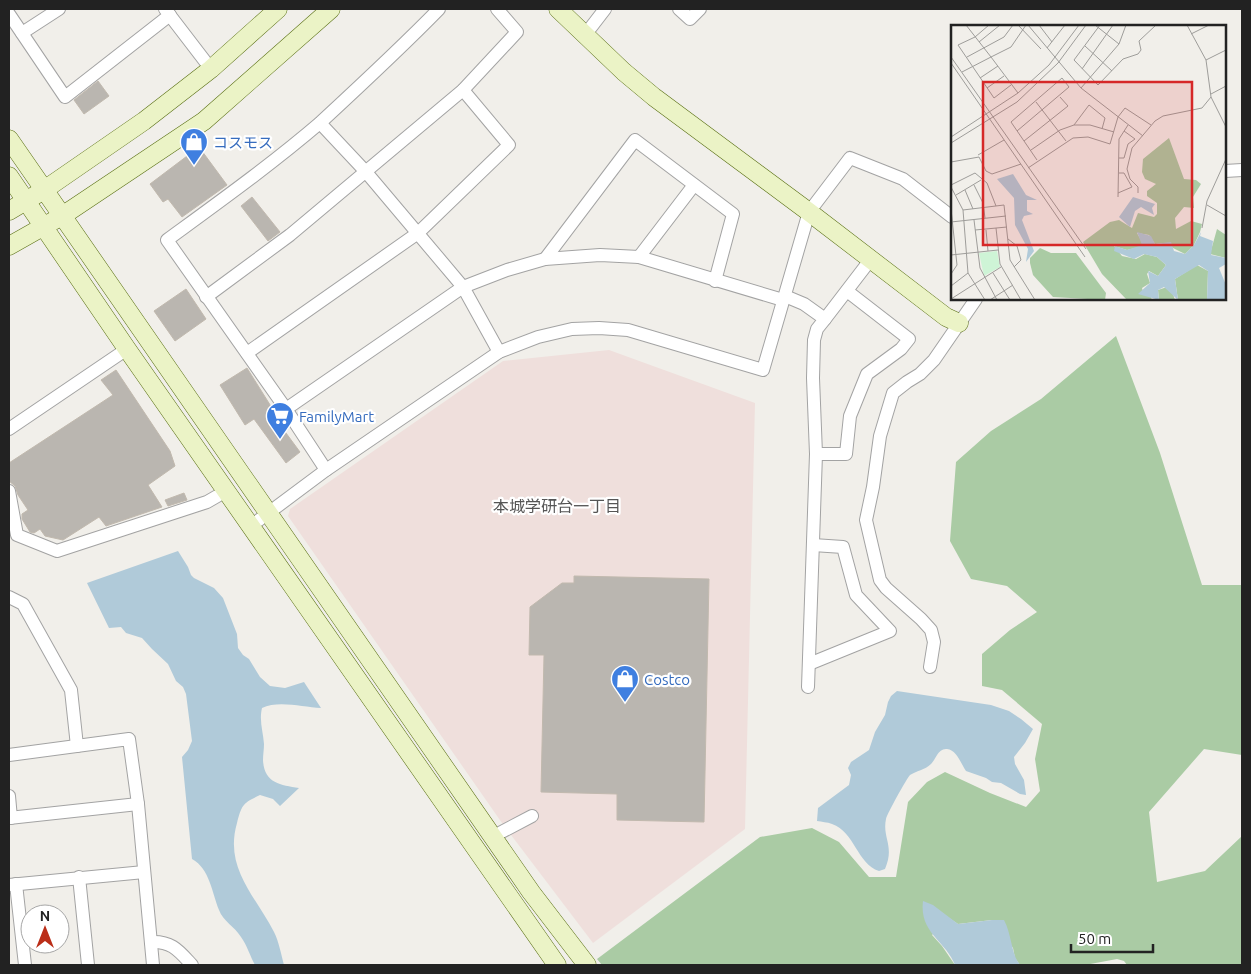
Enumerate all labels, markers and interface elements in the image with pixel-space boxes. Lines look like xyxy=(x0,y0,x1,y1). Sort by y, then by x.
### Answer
inset map xyxy=(951,25,1226,300)
shop icon: コスモス xyxy=(179,127,209,166)
place label: コスモス xyxy=(213,134,273,151)
supermarket icon: FamilyMart xyxy=(265,401,295,440)
place label: FamilyMart xyxy=(299,408,374,425)
district label: 本城学研台一丁目 xyxy=(493,497,621,515)
shop icon: Costco xyxy=(610,664,640,703)
place label: Costco xyxy=(644,671,690,688)
north arrow xyxy=(20,904,70,954)
text: N xyxy=(40,908,50,924)
scale bar xyxy=(1071,922,1154,954)
text: 50 m xyxy=(1078,930,1111,947)

